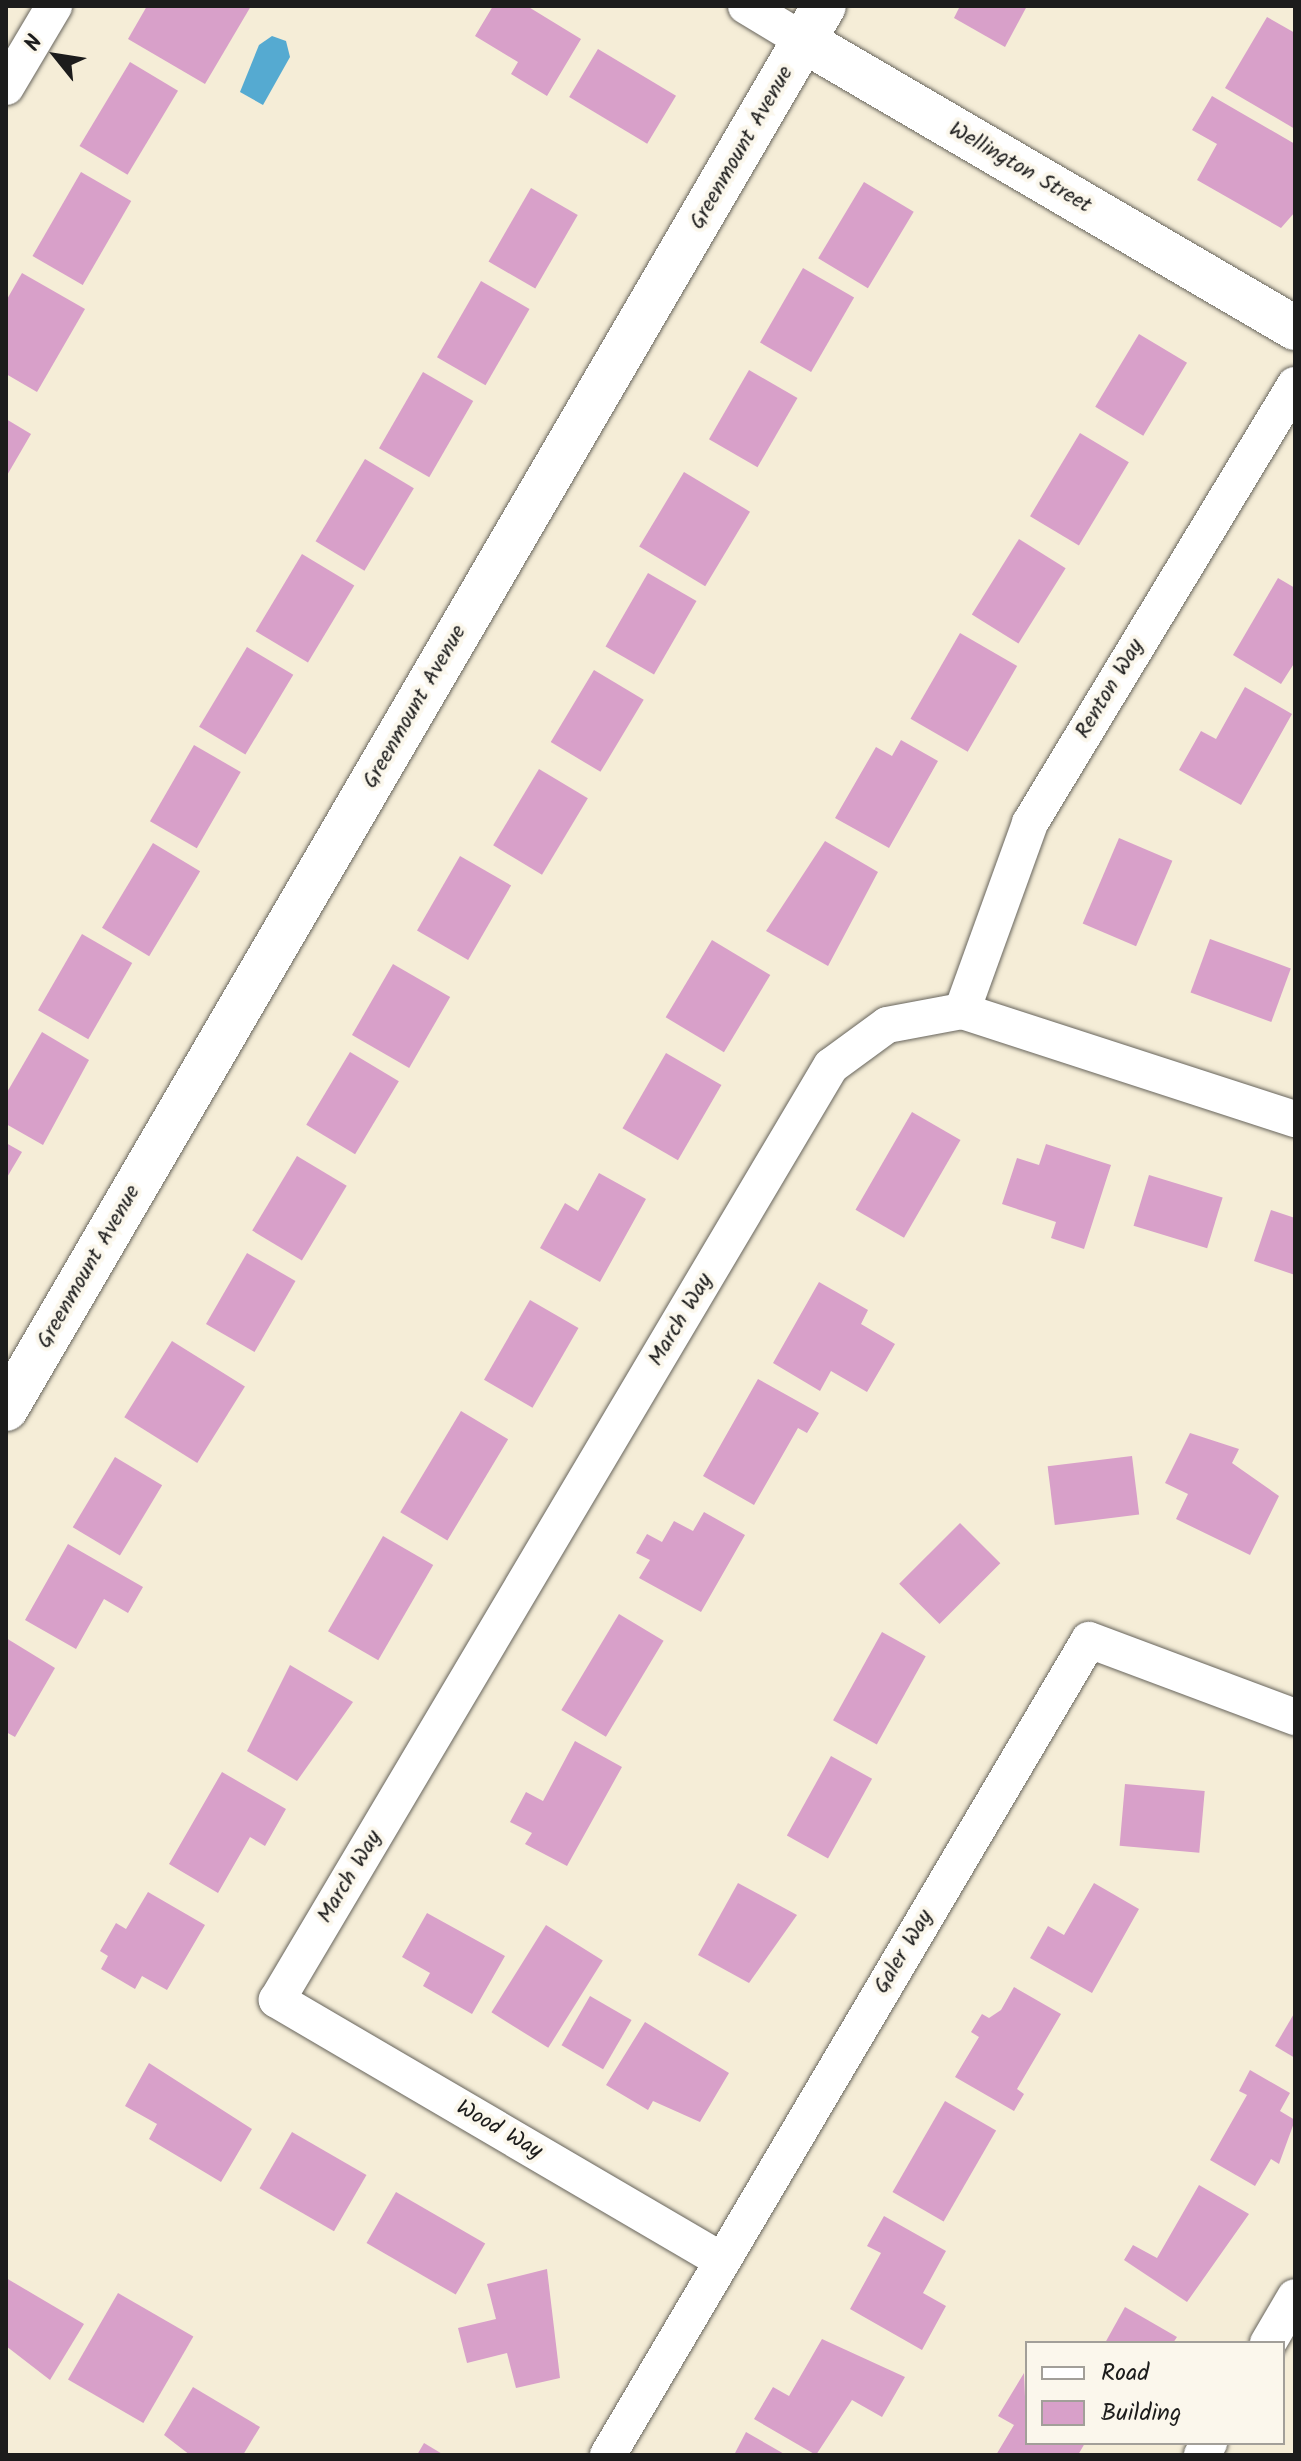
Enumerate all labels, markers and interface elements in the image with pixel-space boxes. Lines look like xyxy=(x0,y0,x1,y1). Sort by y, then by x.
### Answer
north arrow xyxy=(16,16,96,96)
text: N xyxy=(16,29,53,59)
street label: Greenmount Avenue xyxy=(685,62,799,234)
street label: Wellington Street xyxy=(944,117,1096,219)
street label: Greenmount Avenue xyxy=(358,621,472,793)
street label: Renton Way xyxy=(1070,634,1150,744)
street label: Greenmount Avenue xyxy=(32,1181,146,1353)
street label: March Way xyxy=(643,1269,719,1371)
street label: March Way xyxy=(312,1826,388,1928)
street label: Galer Way xyxy=(869,1905,939,1999)
street label: Wood Way xyxy=(451,2095,547,2165)
legend xyxy=(1025,2341,1285,2445)
text: Road xyxy=(1101,2354,1149,2393)
text: Building xyxy=(1101,2394,1181,2433)

